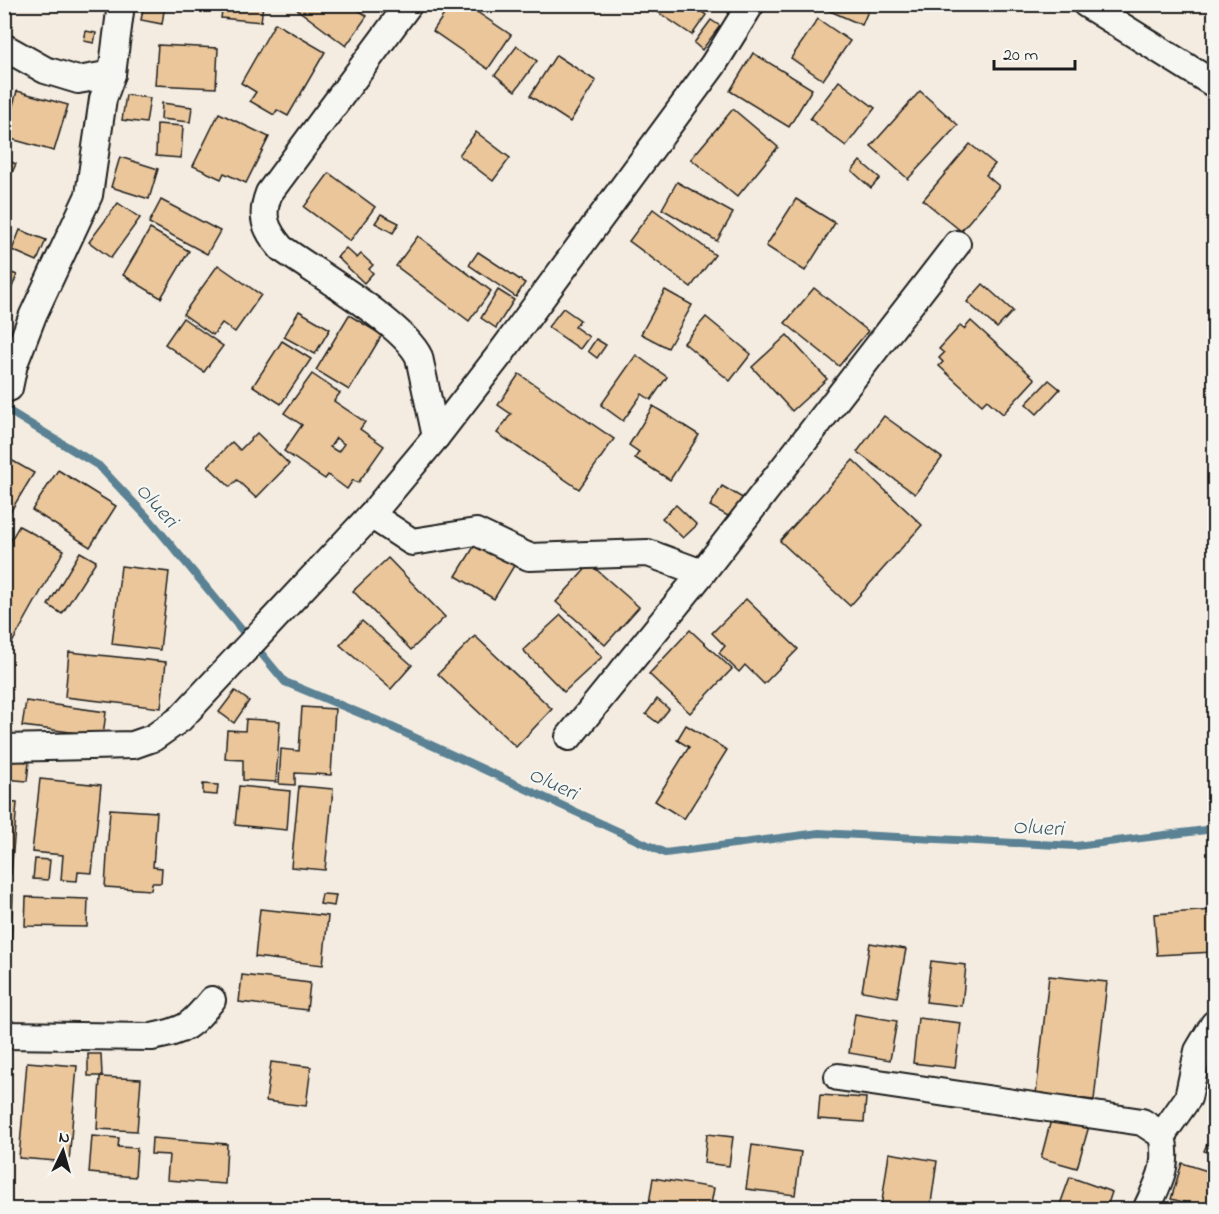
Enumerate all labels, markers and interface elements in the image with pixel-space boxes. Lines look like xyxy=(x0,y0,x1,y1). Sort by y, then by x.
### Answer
scale bar xyxy=(994,33,1075,71)
text: 20 m xyxy=(1003,43,1038,69)
water label: Olueri xyxy=(127,476,186,537)
water label: Olueri xyxy=(523,759,585,811)
water label: Olueri xyxy=(1011,812,1066,846)
north arrow xyxy=(33,1121,93,1181)
text: N xyxy=(58,1126,71,1150)

